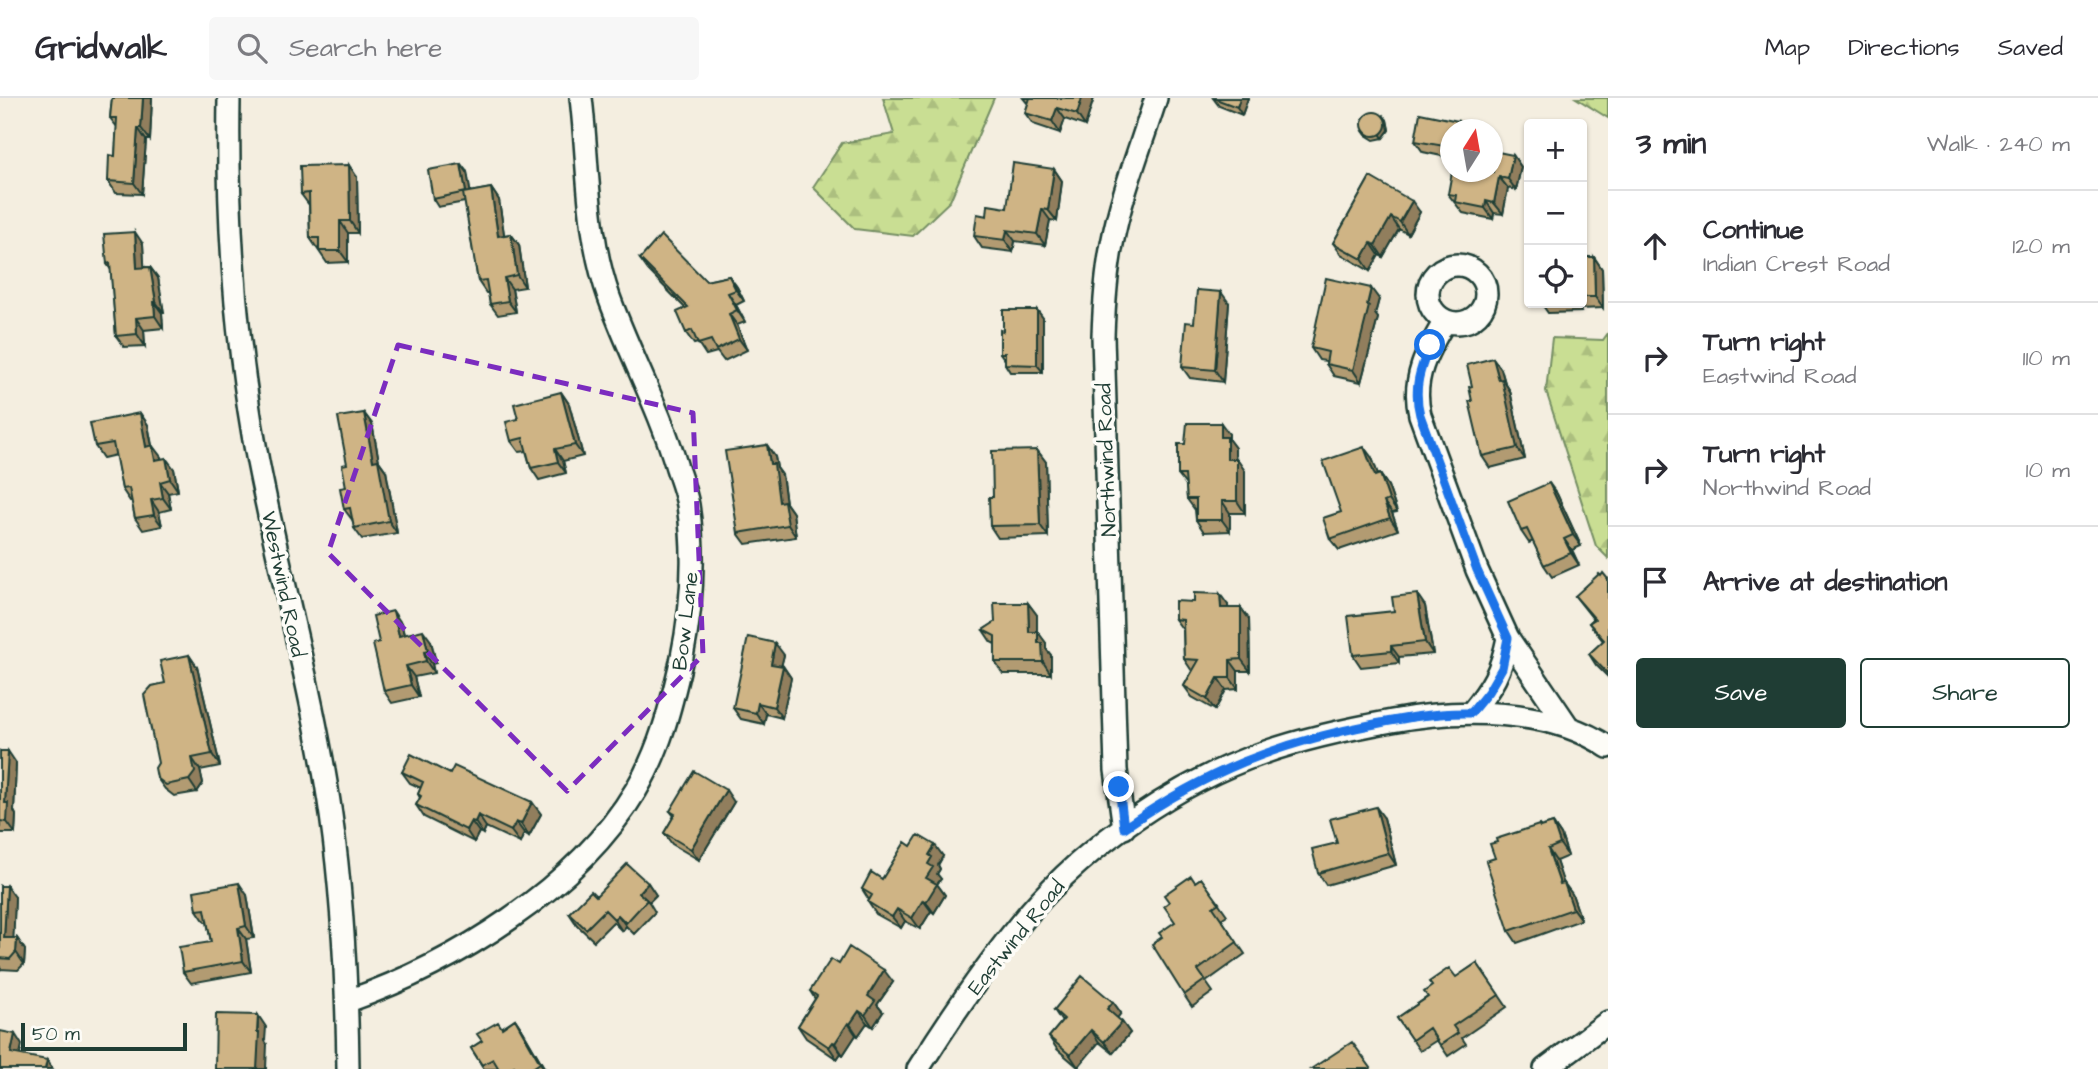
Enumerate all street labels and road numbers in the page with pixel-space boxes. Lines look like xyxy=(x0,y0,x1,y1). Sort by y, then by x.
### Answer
street label: Northwind Road xyxy=(1089,383,1124,537)
street label: Westwind Road xyxy=(254,509,313,660)
street label: Bow Lane xyxy=(665,570,706,672)
street label: Eastwind Road xyxy=(961,874,1072,1001)

